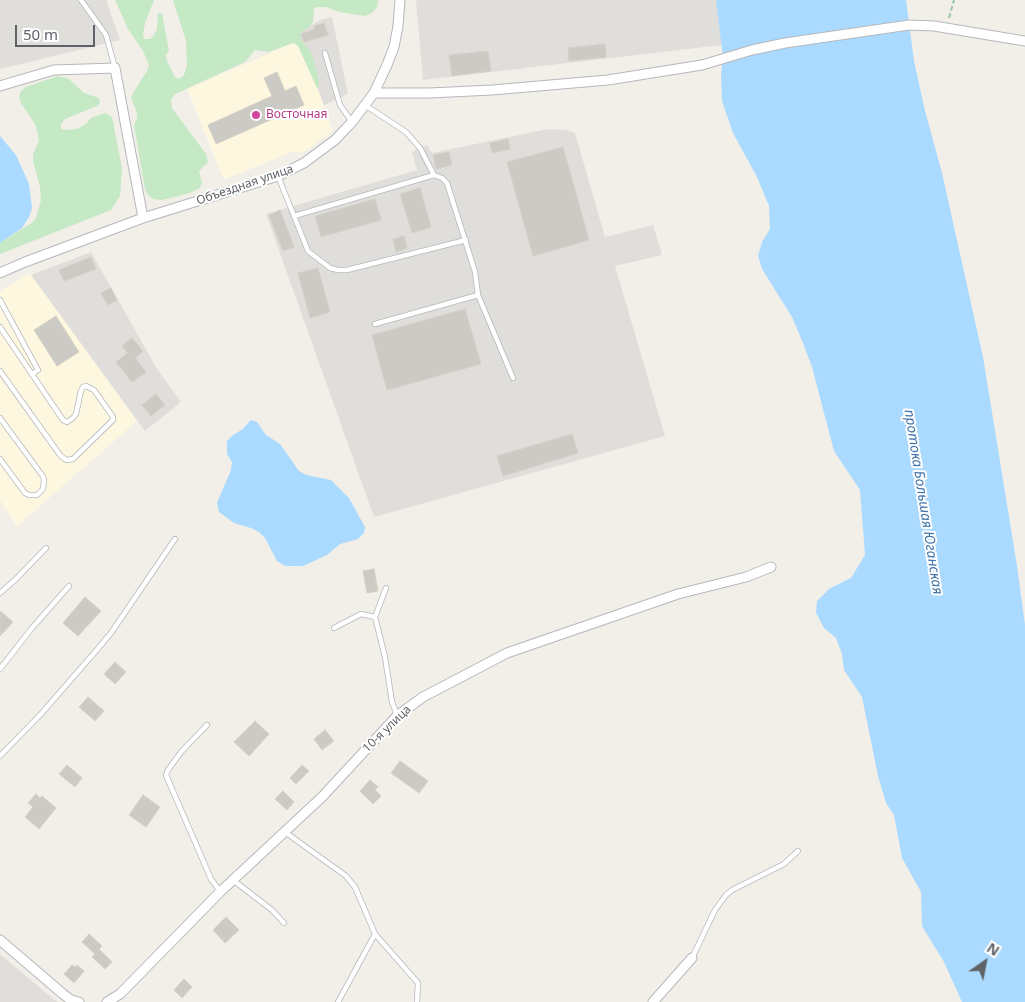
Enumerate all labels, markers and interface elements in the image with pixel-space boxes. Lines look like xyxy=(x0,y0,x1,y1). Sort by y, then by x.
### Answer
scale bar xyxy=(18,15,98,47)
text: 50 m xyxy=(23,24,58,44)
place label: Восточная xyxy=(266,108,327,122)
marker: Восточная xyxy=(250,109,262,121)
street label: Объездная улица xyxy=(195,162,295,208)
water label: протока Большая Юганская xyxy=(900,408,946,596)
street label: 10-я улица xyxy=(360,702,414,756)
north arrow xyxy=(960,937,1010,987)
text: N xyxy=(983,938,1003,960)

